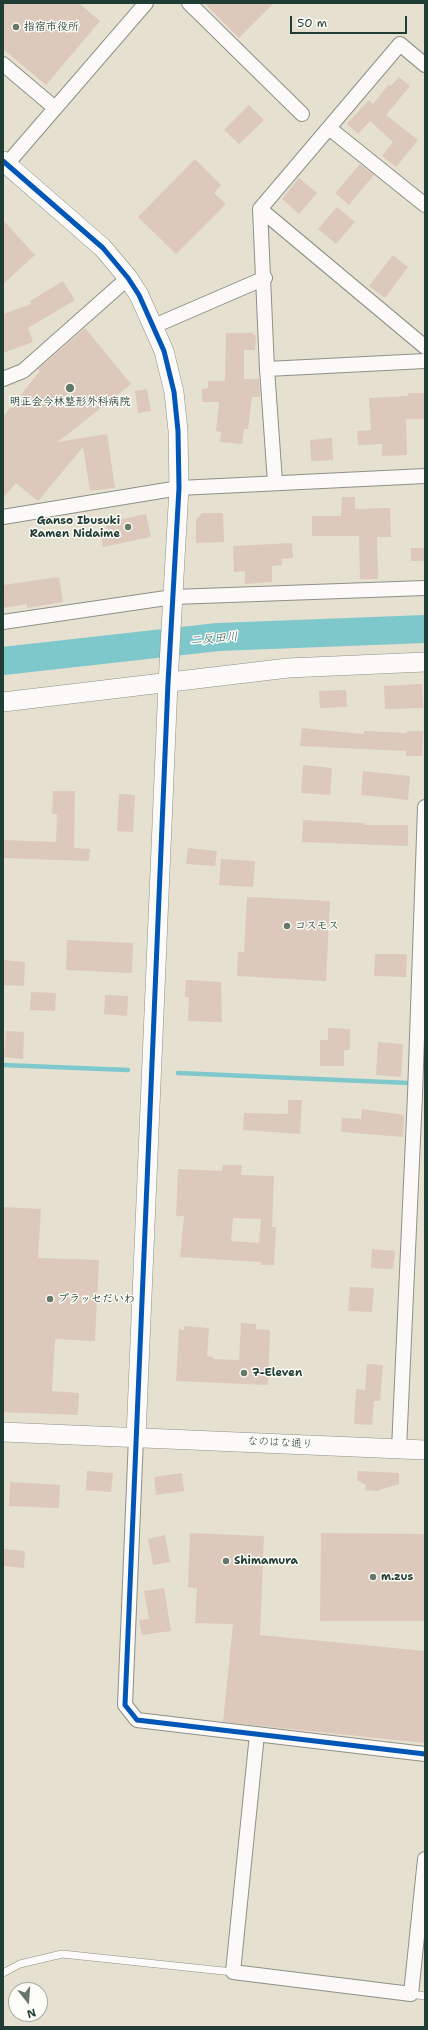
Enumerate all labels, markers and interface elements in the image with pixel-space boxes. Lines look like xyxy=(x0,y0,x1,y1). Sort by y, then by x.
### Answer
scale bar xyxy=(292,8,409,34)
text: 50 m xyxy=(297,15,327,31)
place label: 指宿市役所 xyxy=(24,20,79,34)
marker: 指宿市役所 xyxy=(11,22,21,32)
marker: 明正会今林整形外科病院 xyxy=(64,382,76,394)
place label: 明正会今林整形外科病院 xyxy=(10,395,130,409)
place label: Ganso Ibusuki Ramen Nidaime xyxy=(30,514,120,540)
marker: Ganso Ibusuki Ramen Nidaime xyxy=(123,522,133,532)
water label: 二反田川 xyxy=(189,630,239,648)
place label: コスモス xyxy=(295,919,339,933)
marker: コスモス xyxy=(282,921,292,931)
place label: プラッセだいわ xyxy=(58,1292,135,1306)
marker: プラッセだいわ xyxy=(45,1294,55,1304)
place label: 7-Eleven xyxy=(252,1366,302,1380)
marker: 7-Eleven xyxy=(239,1368,249,1378)
street label: なのはな通り xyxy=(247,1435,313,1451)
place label: Shimamura xyxy=(234,1554,298,1568)
marker: Shimamura xyxy=(221,1556,231,1566)
place label: m.zus xyxy=(381,1570,413,1584)
marker: m.zus xyxy=(368,1572,378,1582)
north arrow xyxy=(8,1982,48,2022)
text: N xyxy=(25,2005,38,2021)

